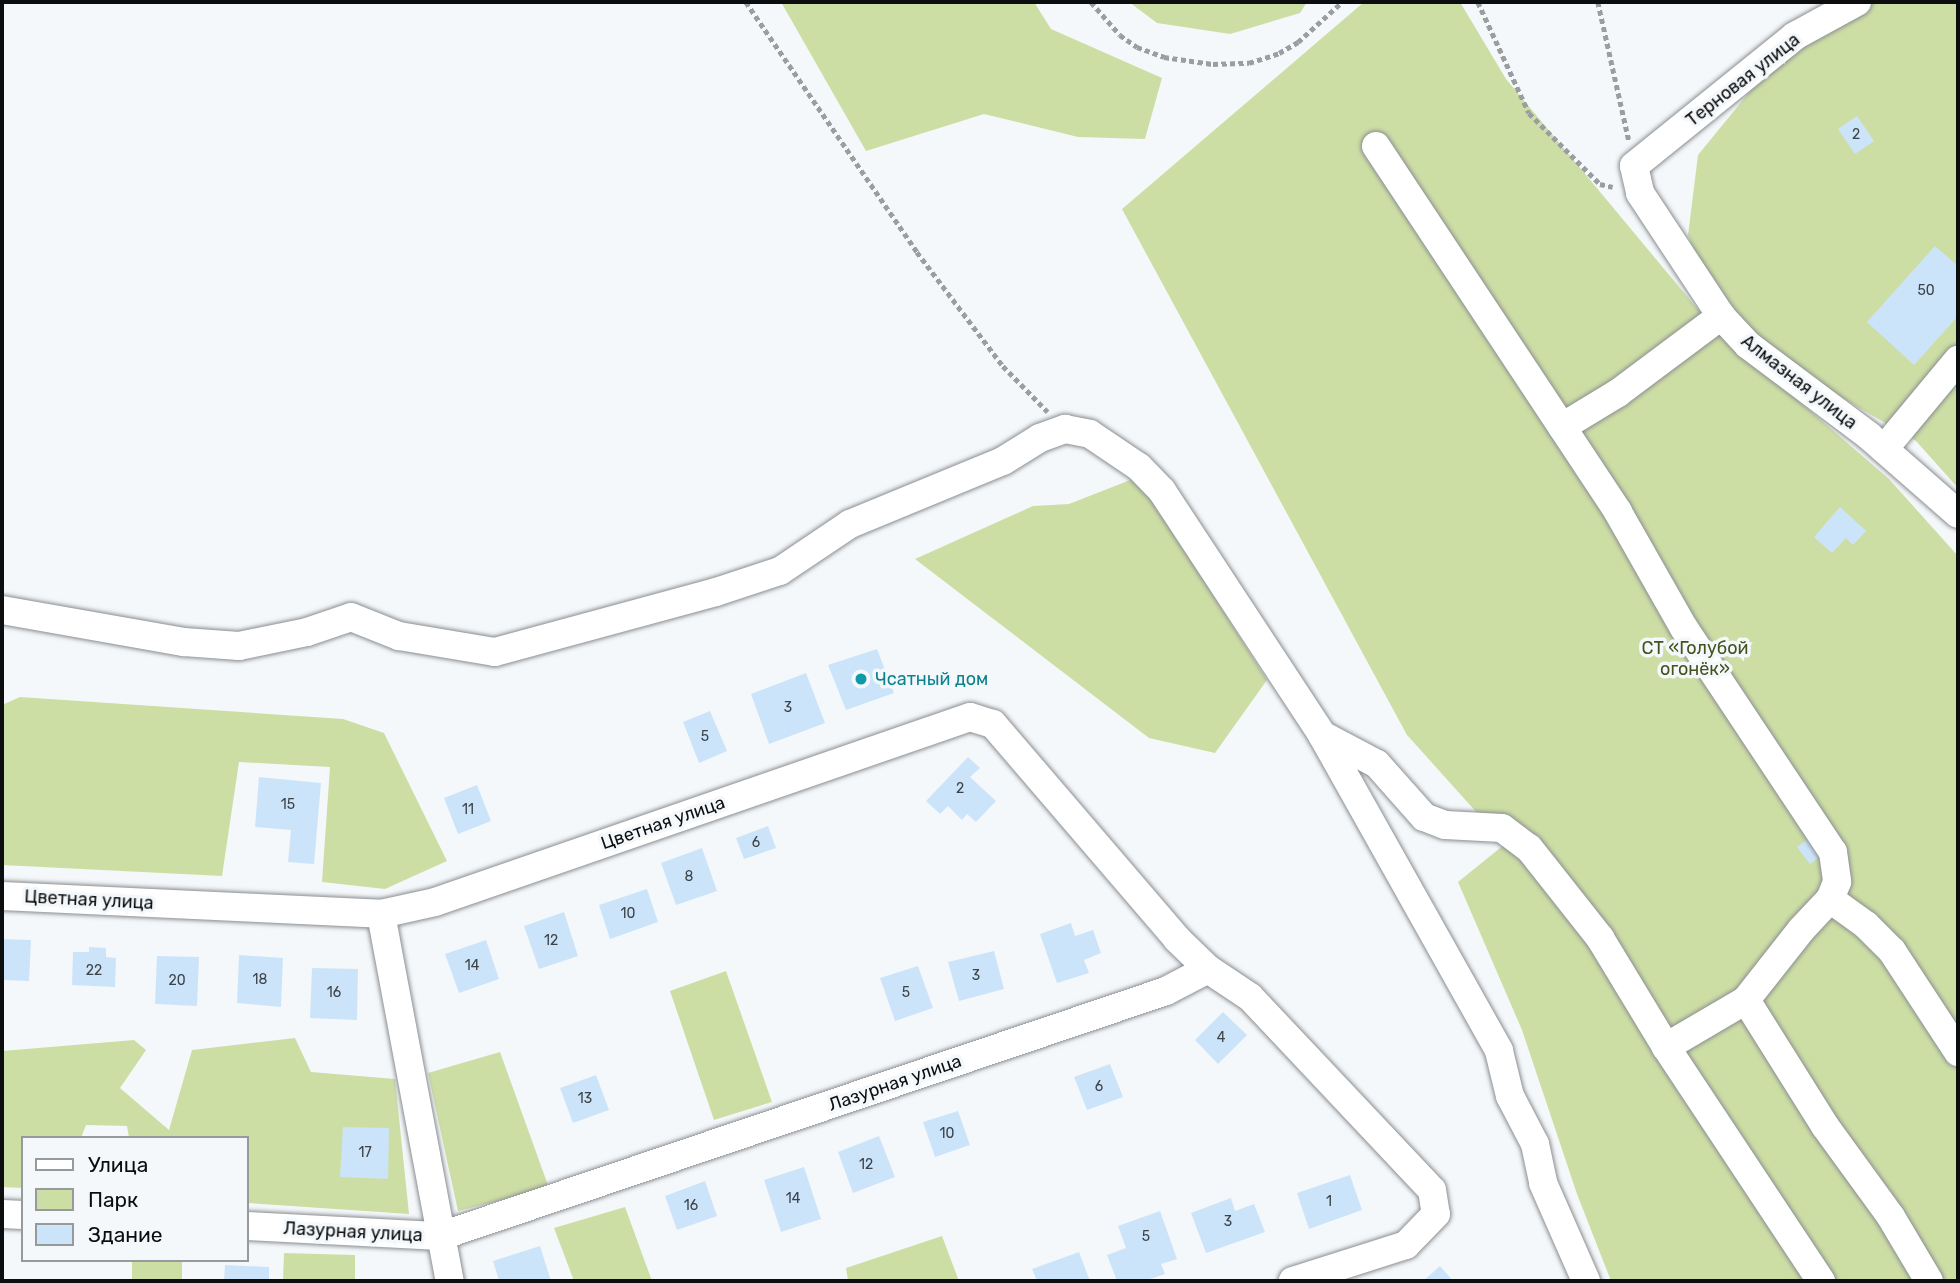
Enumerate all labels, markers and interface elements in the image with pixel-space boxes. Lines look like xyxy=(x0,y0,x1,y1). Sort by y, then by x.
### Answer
street label: Терновая улица xyxy=(1682,29,1804,131)
house number: 2 xyxy=(1852,127,1860,143)
house number: 50 xyxy=(1917,283,1935,299)
street label: Алмазная улица xyxy=(1737,330,1861,434)
park label: СТ «Голубой огонёк» xyxy=(1641,638,1749,680)
place label: Чсатный дом xyxy=(875,668,988,690)
marker: Чсатный дом xyxy=(853,671,869,687)
house number: 3 xyxy=(784,700,792,716)
house number: 5 xyxy=(701,729,709,745)
house number: 2 xyxy=(956,781,964,797)
street label: Цветная улица xyxy=(598,792,728,854)
house number: 15 xyxy=(281,797,295,813)
house number: 11 xyxy=(462,802,474,818)
house number: 6 xyxy=(752,835,760,851)
house number: 8 xyxy=(685,869,693,885)
street label: Цветная улица xyxy=(24,886,154,914)
house number: 10 xyxy=(621,906,635,922)
house number: 12 xyxy=(544,933,558,949)
house number: 14 xyxy=(465,958,479,974)
house number: 22 xyxy=(86,963,102,979)
house number: 3 xyxy=(972,968,980,984)
house number: 18 xyxy=(253,972,267,988)
house number: 20 xyxy=(168,973,186,989)
house number: 16 xyxy=(327,985,341,1001)
house number: 5 xyxy=(902,985,910,1001)
house number: 4 xyxy=(1217,1030,1225,1046)
street label: Лазурная улица xyxy=(826,1050,964,1116)
house number: 6 xyxy=(1095,1079,1103,1095)
house number: 13 xyxy=(578,1091,592,1107)
house number: 10 xyxy=(940,1126,954,1142)
legend xyxy=(21,1136,248,1262)
house number: 17 xyxy=(358,1145,372,1161)
text: Улица xyxy=(88,1152,148,1177)
house number: 12 xyxy=(859,1157,873,1173)
text: Парк xyxy=(88,1187,138,1212)
house number: 14 xyxy=(786,1191,800,1207)
house number: 1 xyxy=(1326,1194,1332,1210)
house number: 16 xyxy=(684,1198,698,1214)
house number: 3 xyxy=(1224,1214,1232,1230)
street label: Лазурная улица xyxy=(283,1218,423,1246)
text: Здание xyxy=(88,1222,163,1247)
house number: 5 xyxy=(1142,1229,1150,1245)

